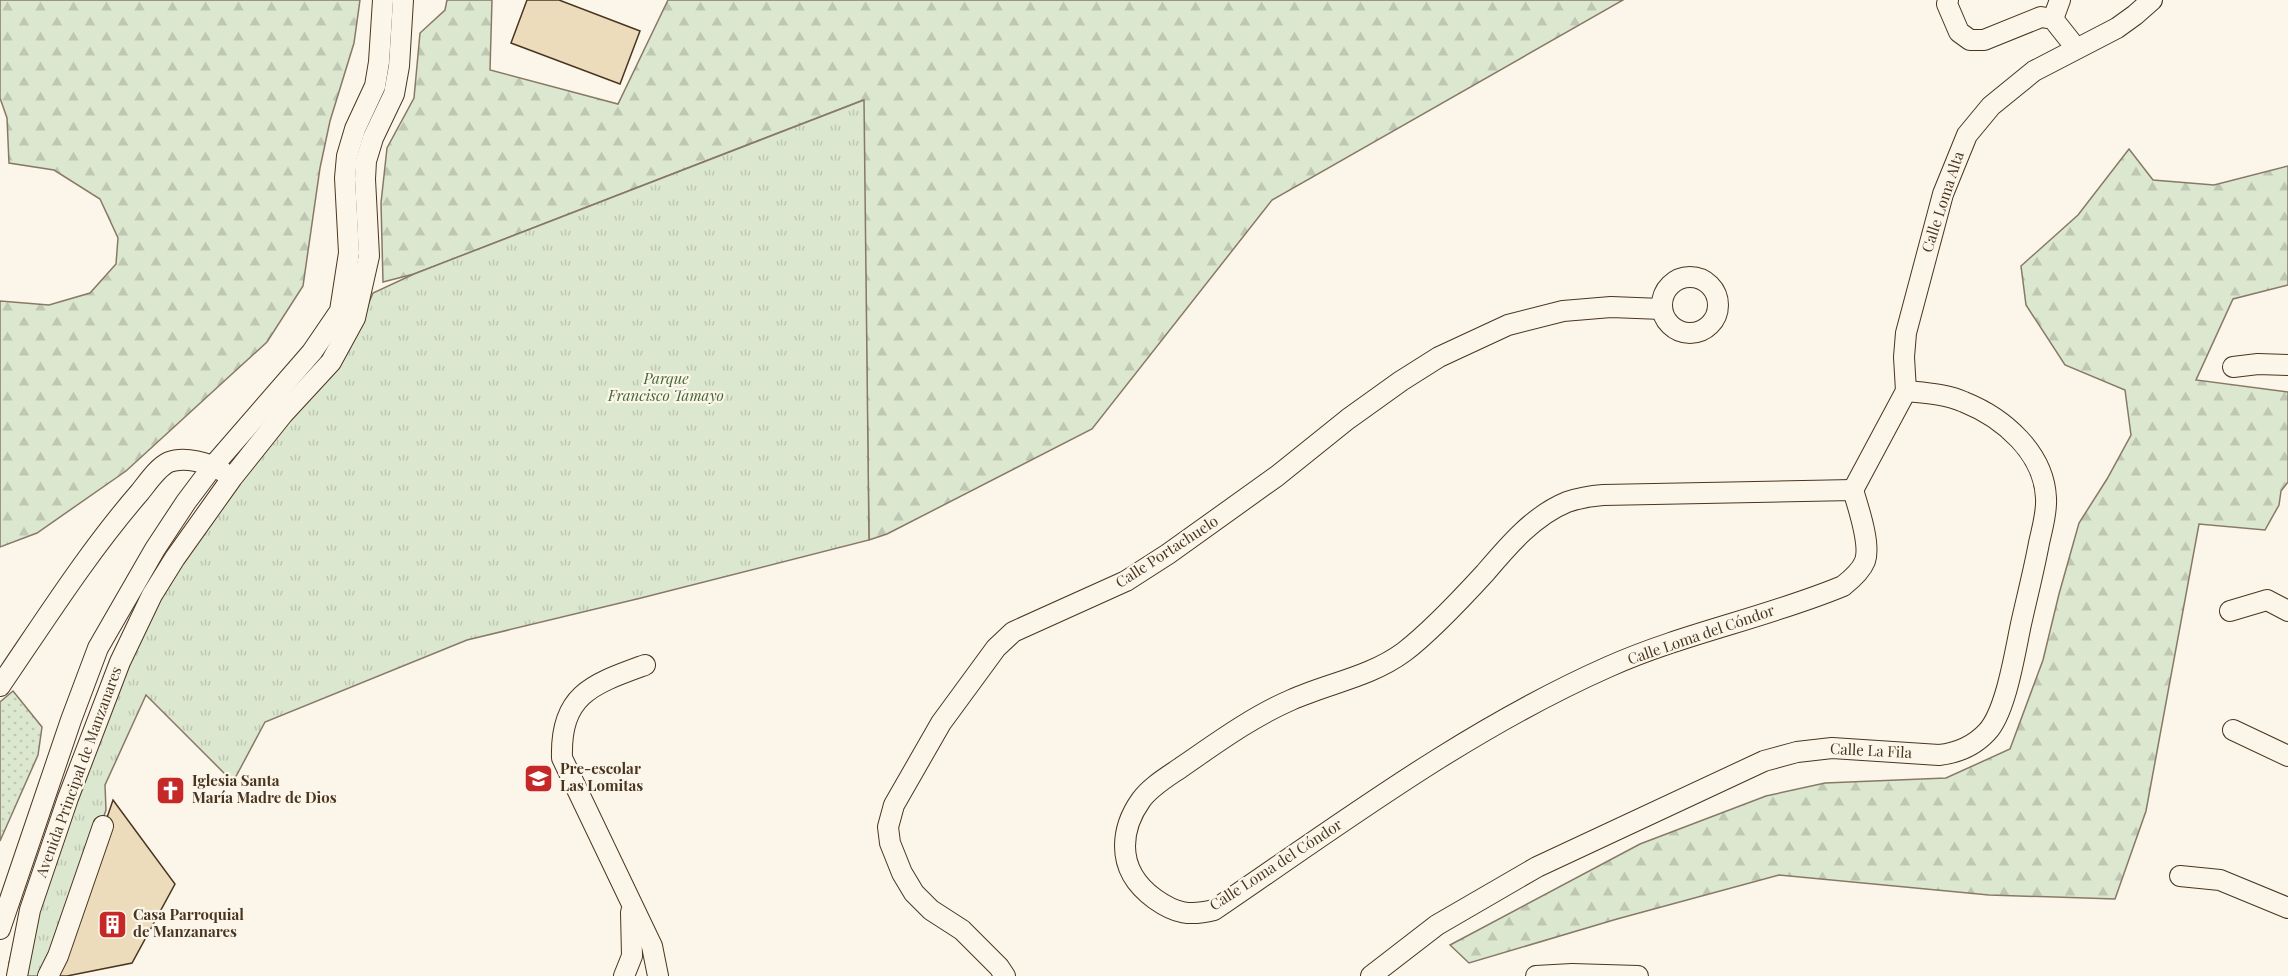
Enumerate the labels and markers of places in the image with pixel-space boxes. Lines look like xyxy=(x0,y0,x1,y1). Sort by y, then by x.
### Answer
place label: Pre-escolar Las Lomitas xyxy=(560,758,643,795)
school or university icon: Pre-escolar Las Lomitas xyxy=(523,762,555,794)
place label: Iglesia Santa María Madre de Dios xyxy=(192,770,337,807)
church icon: Iglesia Santa María Madre de Dios xyxy=(155,774,187,806)
place label: Casa Parroquial de Manzanares xyxy=(133,904,244,941)
building icon: Casa Parroquial de Manzanares xyxy=(96,908,128,940)

